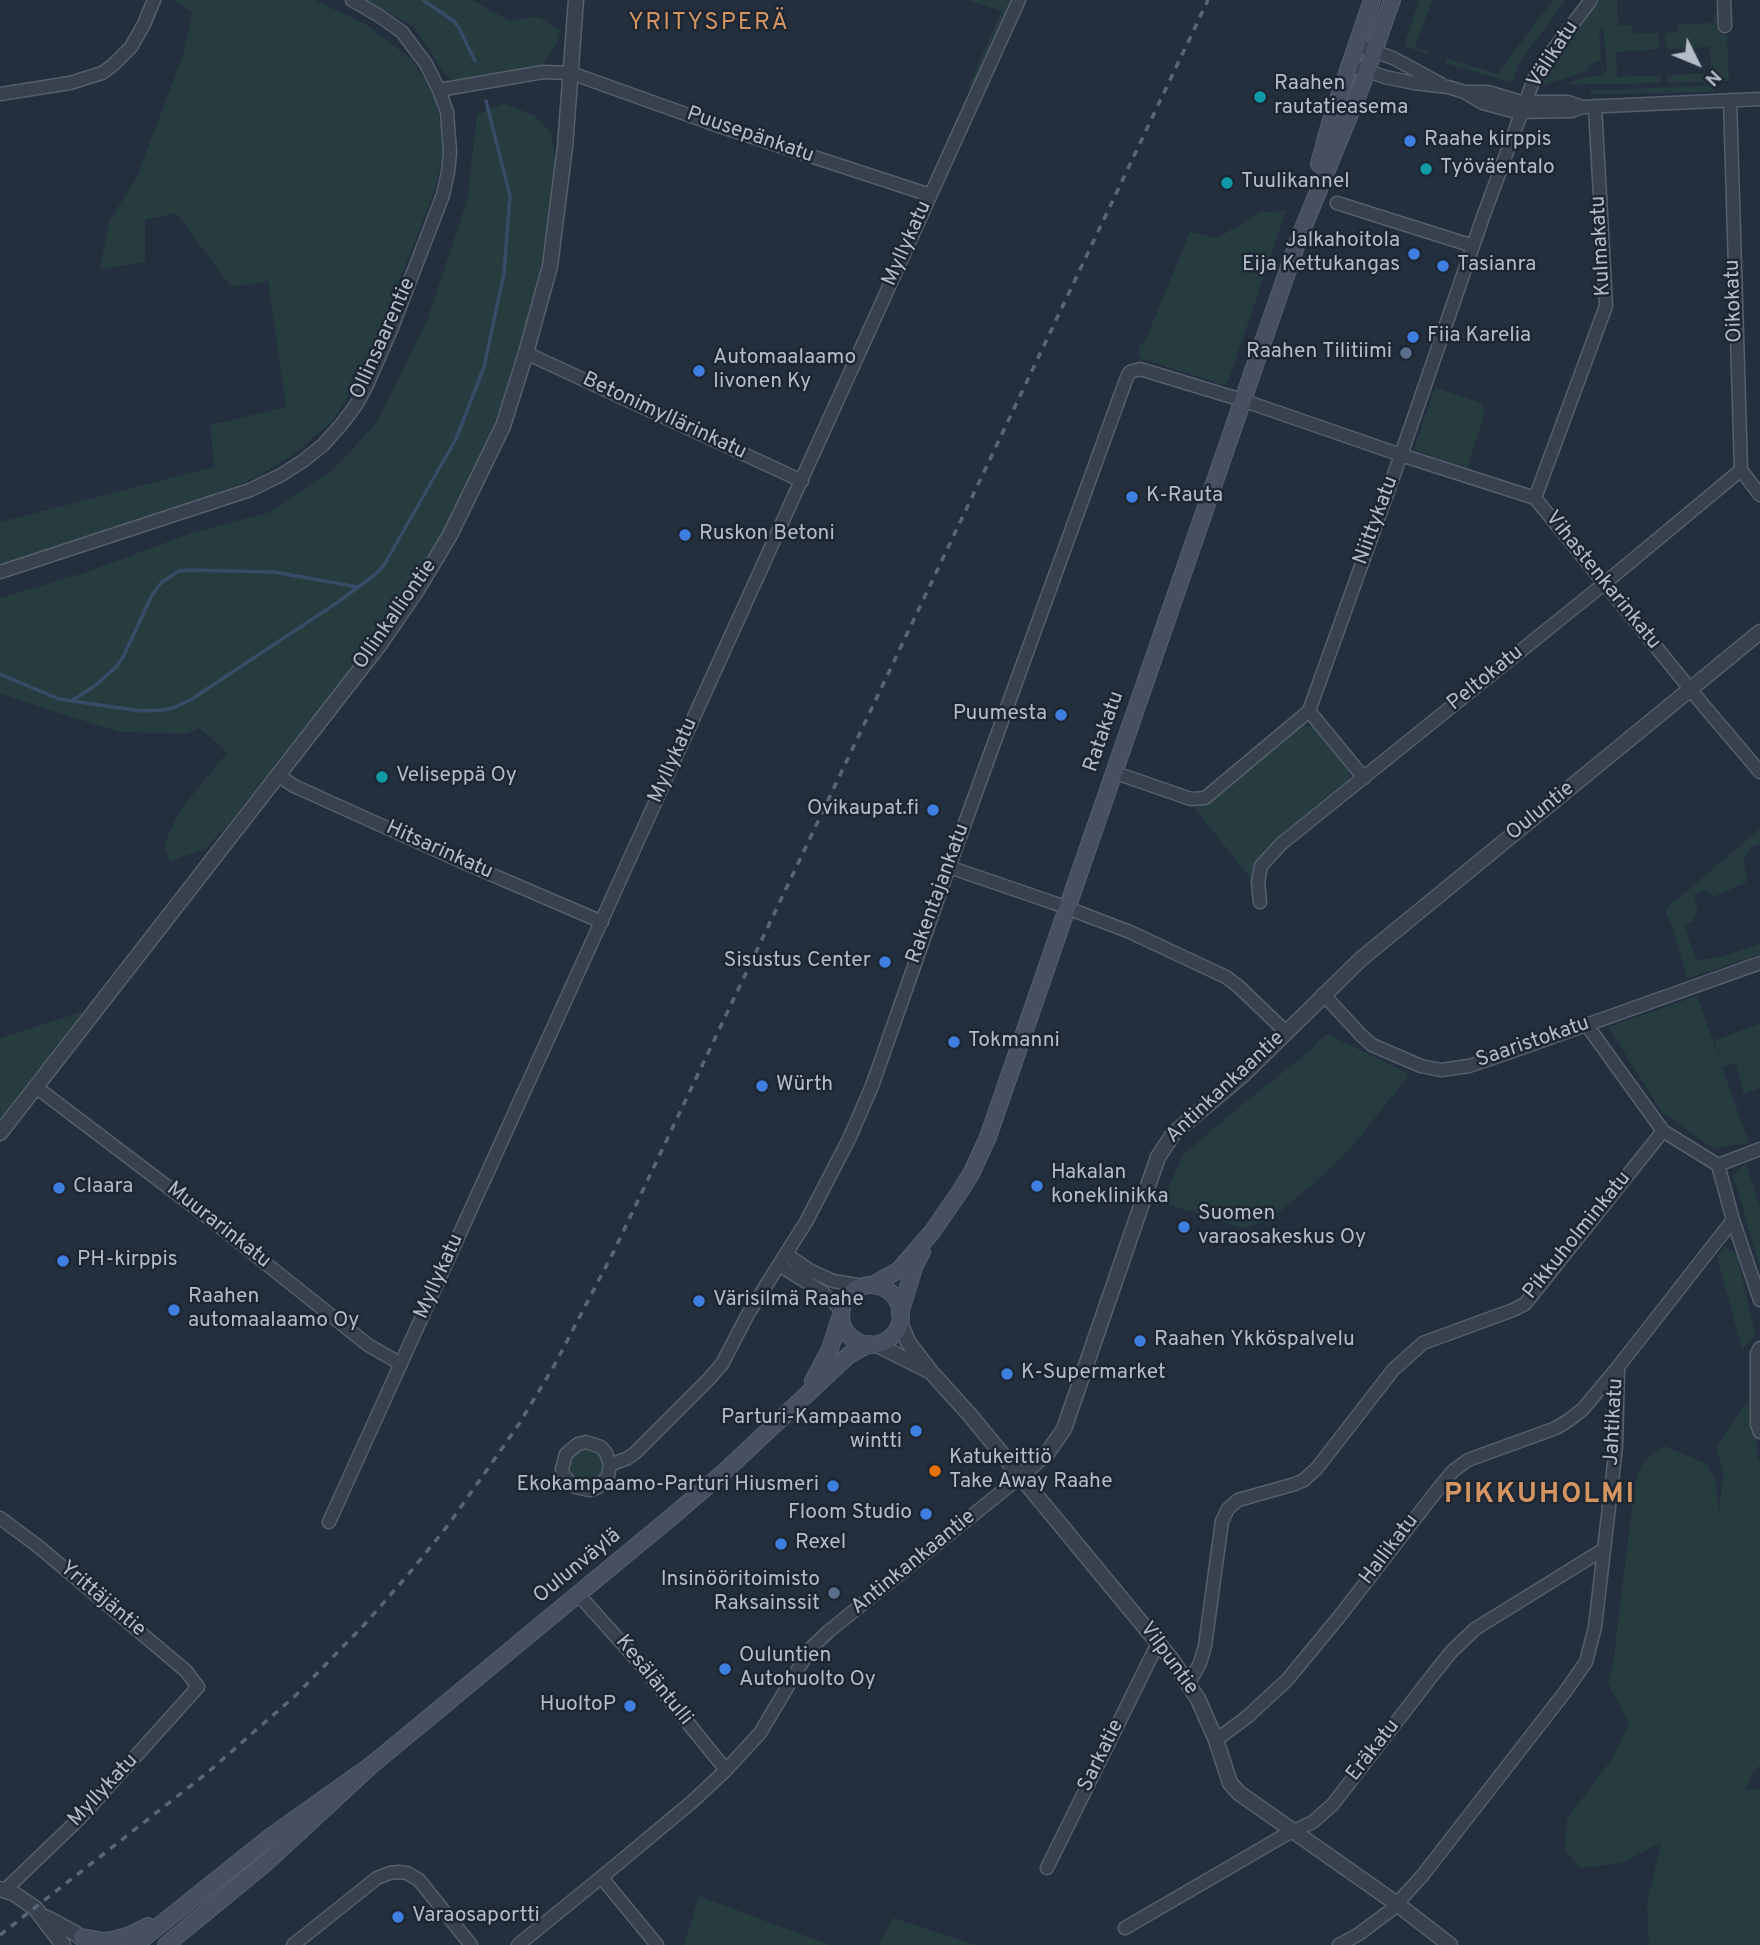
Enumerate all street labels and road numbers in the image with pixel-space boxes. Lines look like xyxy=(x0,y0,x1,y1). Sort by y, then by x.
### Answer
street label: Välikatu xyxy=(1523,17,1585,93)
street label: Puusepänkatu xyxy=(683,102,817,170)
street label: Kulmakatu xyxy=(1587,195,1617,297)
street label: Myllykatu xyxy=(878,197,938,291)
street label: Oikokatu xyxy=(1721,259,1749,343)
street label: Ollinsaarentie xyxy=(346,274,422,404)
street label: Betonimyllärinkatu xyxy=(578,368,750,466)
street label: Niittykatu xyxy=(1349,473,1405,569)
street label: Vihastenkarinkatu xyxy=(1539,507,1665,655)
street label: Ollinkalliontie xyxy=(349,555,443,675)
street label: Peltokatu xyxy=(1443,641,1529,717)
street label: Ratakatu xyxy=(1079,688,1131,776)
street label: Myllykatu xyxy=(644,714,704,808)
street label: Ouluntie xyxy=(1502,777,1580,847)
street label: Hitsarinkatu xyxy=(382,816,496,886)
street label: Rakentajankatu xyxy=(902,821,976,967)
street label: Saaristokatu xyxy=(1473,1012,1593,1074)
street label: Antinkankaantie xyxy=(1161,1027,1291,1149)
street label: Pikkuholminkatu xyxy=(1519,1167,1637,1305)
street label: Muurarinkatu xyxy=(161,1177,275,1275)
street label: Myllykatu xyxy=(410,1230,470,1324)
street label: Jahtikatu xyxy=(1600,1378,1630,1466)
street label: Antinkankaantie xyxy=(847,1505,981,1621)
street label: Hallikatu xyxy=(1355,1510,1425,1590)
street label: Oulunväylä xyxy=(529,1524,627,1610)
street label: Yrittäjäntie xyxy=(54,1557,150,1643)
street label: Vilpuntie xyxy=(1133,1618,1203,1700)
street label: Kesäläntulli xyxy=(609,1631,697,1731)
street label: Eräkatu xyxy=(1342,1715,1406,1787)
street label: Sarkatie xyxy=(1074,1716,1130,1796)
street label: Myllykatu xyxy=(64,1749,144,1833)

